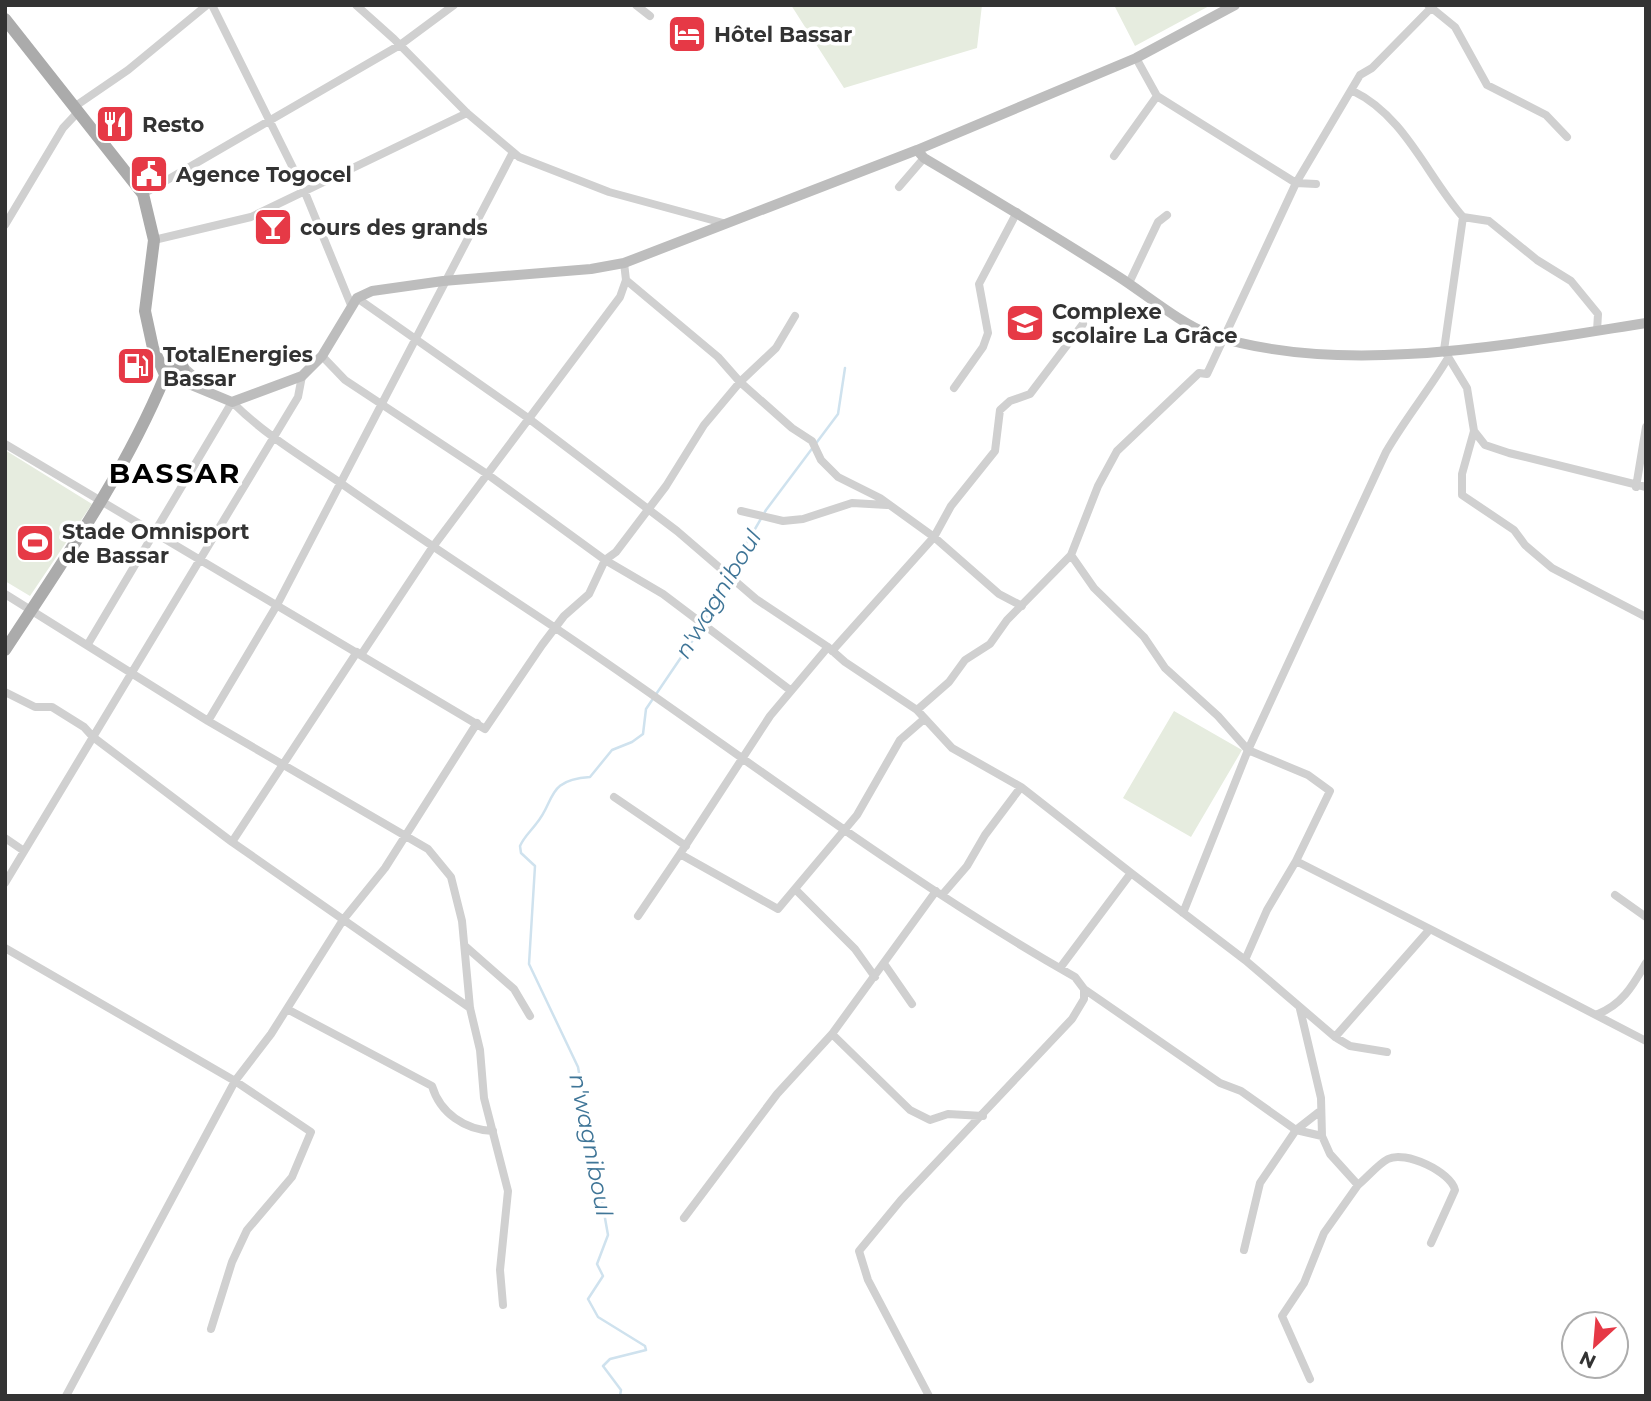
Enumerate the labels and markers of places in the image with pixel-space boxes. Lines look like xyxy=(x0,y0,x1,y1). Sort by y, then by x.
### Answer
hotel icon: Hôtel Bassar xyxy=(666,13,708,55)
place label: Hôtel Bassar xyxy=(714,22,852,47)
restaurant icon: Resto xyxy=(94,103,136,145)
place label: Resto xyxy=(142,112,205,137)
public building icon: Agence Togocel xyxy=(128,153,170,195)
place label: Agence Togocel xyxy=(175,162,352,187)
bar icon: cours des grands xyxy=(252,206,294,248)
place label: cours des grands xyxy=(300,215,488,240)
place label: Complexe scolaire La Grâce xyxy=(1052,299,1238,348)
school or university icon: Complexe scolaire La Grâce xyxy=(1004,302,1046,344)
place label: TotalEnergies Bassar xyxy=(163,342,313,391)
fuel station icon: TotalEnergies Bassar xyxy=(115,345,157,387)
place label: Stade Omnisport de Bassar xyxy=(62,519,249,568)
sports icon: Stade Omnisport de Bassar xyxy=(14,522,56,564)

